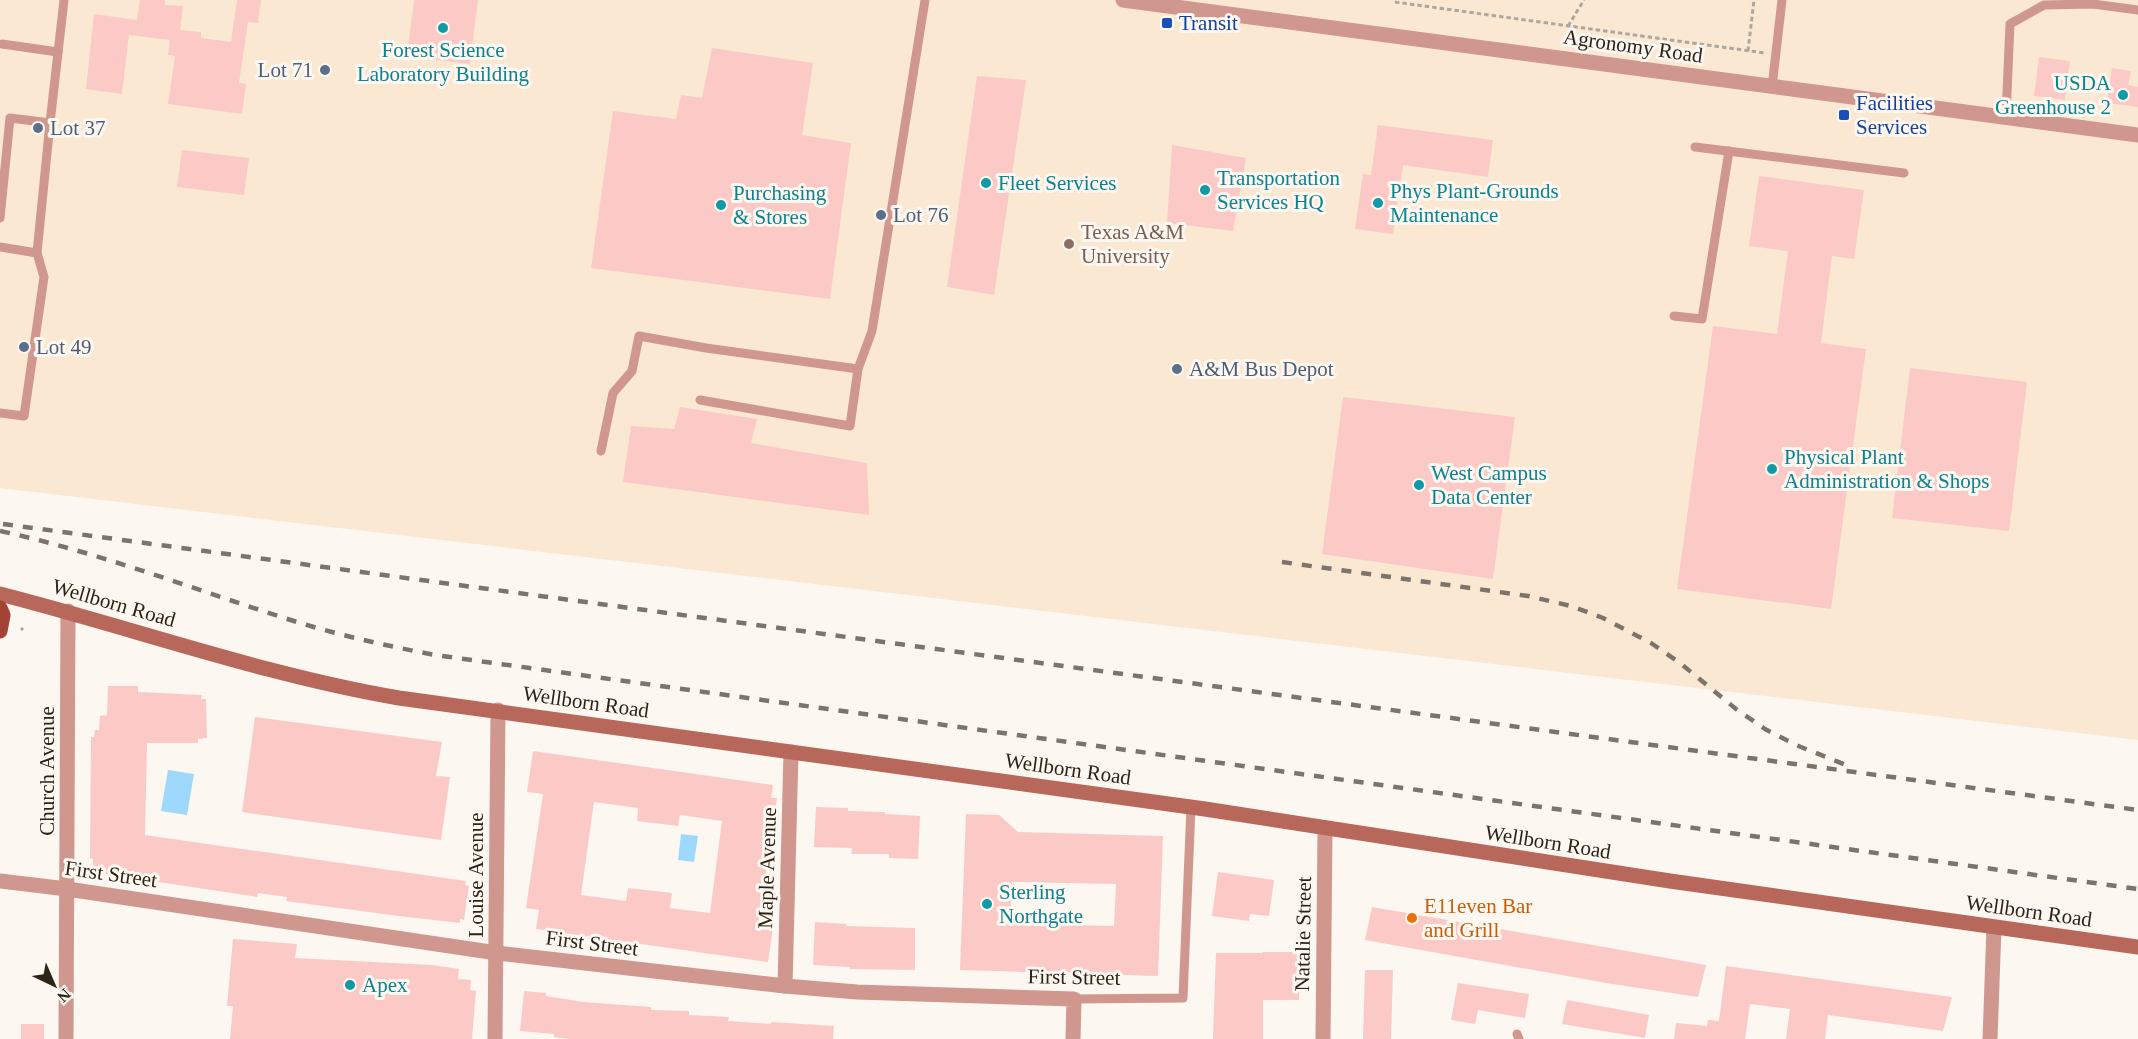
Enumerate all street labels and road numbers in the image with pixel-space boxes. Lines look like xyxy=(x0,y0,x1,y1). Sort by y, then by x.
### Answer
street label: Agronomy Road xyxy=(1562,24,1705,68)
street label: Wellborn Road xyxy=(50,574,179,632)
street label: Wellborn Road xyxy=(521,681,651,723)
street label: Church Avenue xyxy=(35,706,59,836)
street label: Wellborn Road xyxy=(1003,748,1133,790)
street label: Maple Avenue xyxy=(753,807,781,929)
street label: Louise Avenue xyxy=(464,813,488,938)
street label: Wellborn Road xyxy=(1483,820,1613,864)
street label: First Street xyxy=(63,856,159,892)
street label: Natalie Street xyxy=(1290,876,1316,992)
street label: Wellborn Road xyxy=(1964,890,2094,932)
street label: First Street xyxy=(545,925,640,961)
street label: First Street xyxy=(1027,964,1121,990)

